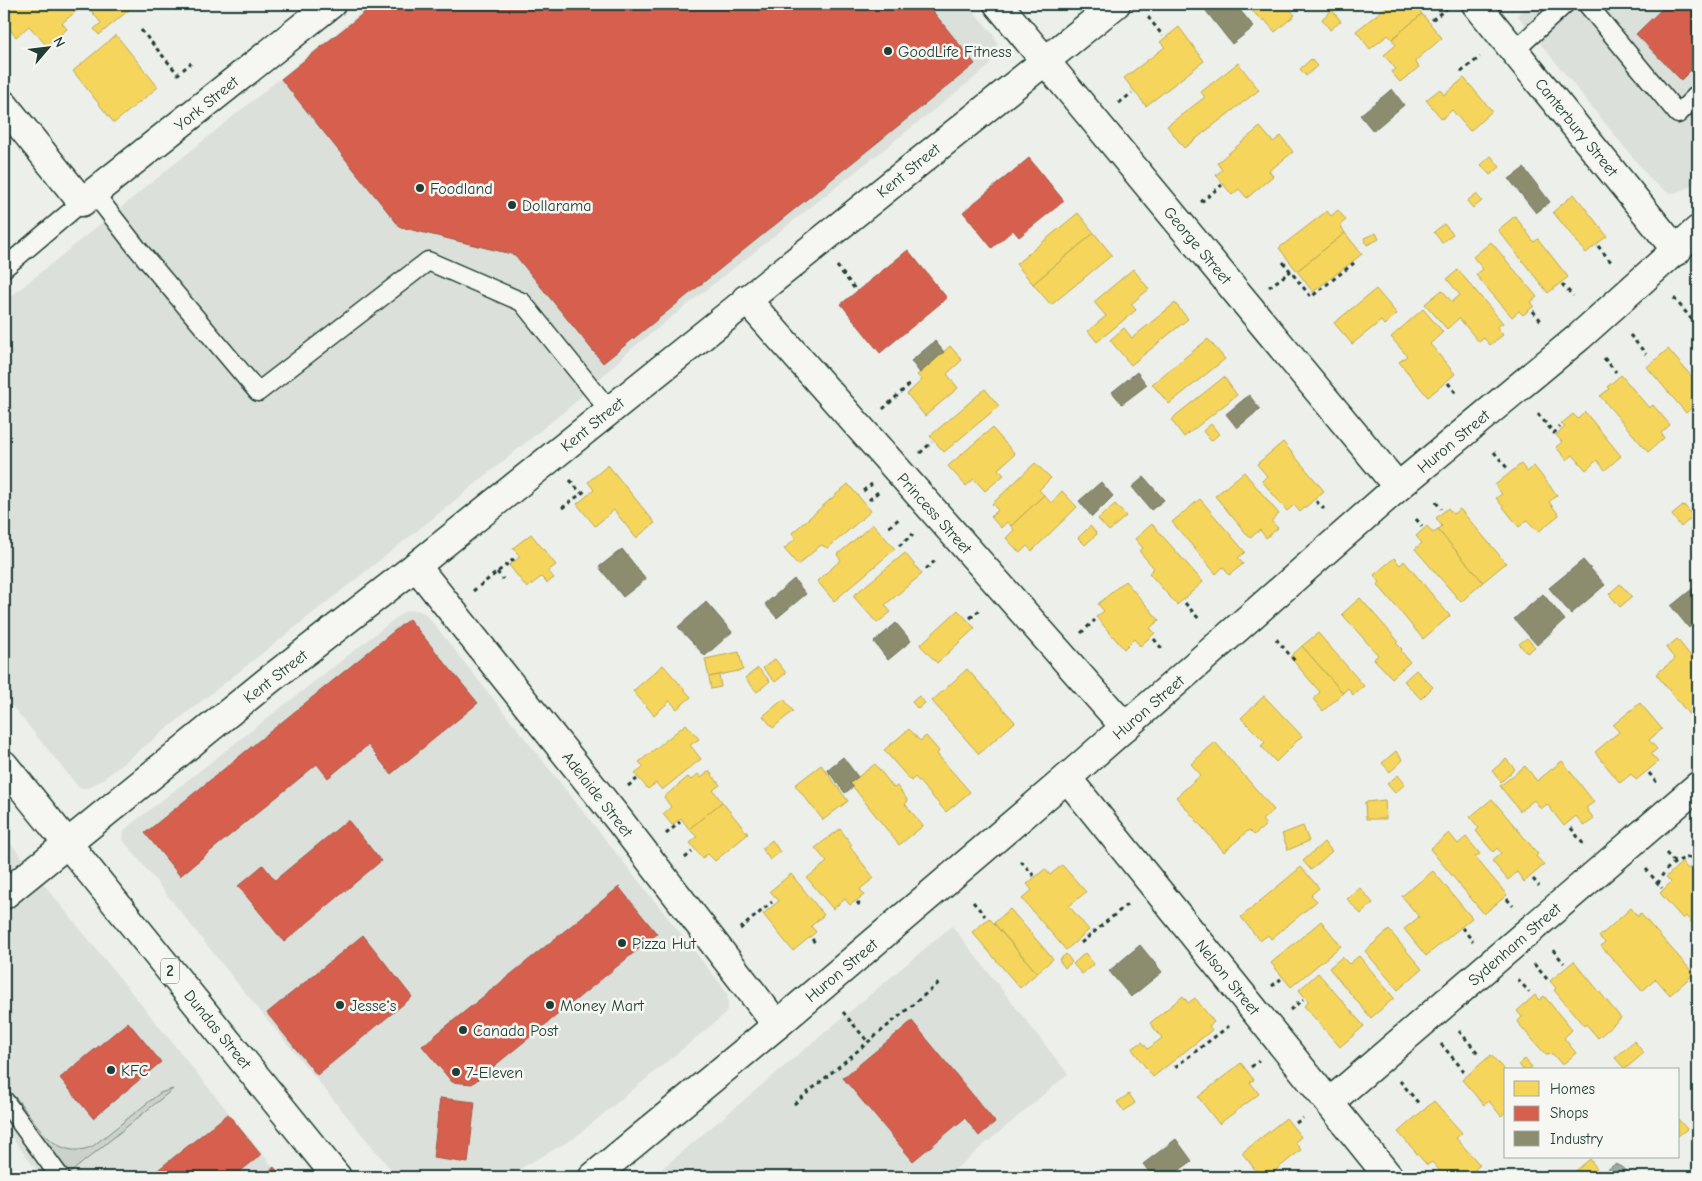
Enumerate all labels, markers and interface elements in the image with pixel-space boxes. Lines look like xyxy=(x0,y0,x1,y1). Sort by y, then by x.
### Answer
north arrow xyxy=(22,22,72,72)
text: N xyxy=(49,34,69,50)
place label: GoodLife Fitness xyxy=(898,43,1012,61)
marker: GoodLife Fitness xyxy=(882,45,894,57)
street label: York Street xyxy=(171,72,242,135)
street label: Canterbury Street xyxy=(1531,75,1622,181)
street label: Kent Street xyxy=(874,140,944,202)
place label: Foodland xyxy=(430,180,493,198)
marker: Foodland xyxy=(414,182,426,194)
place label: Dollarama xyxy=(522,197,592,215)
marker: Dollarama xyxy=(506,199,518,211)
street label: George Street xyxy=(1160,203,1235,288)
street label: Kent Street xyxy=(558,394,628,456)
street label: Huron Street xyxy=(1414,406,1494,477)
street label: Princess Street xyxy=(893,470,975,558)
street label: Kent Street xyxy=(240,646,311,707)
street label: Huron Street xyxy=(1109,672,1188,744)
street label: Adelaide Street xyxy=(558,748,636,841)
street label: Sydenham Street xyxy=(1465,899,1565,990)
place label: Pizza Hut xyxy=(632,935,696,953)
street label: Huron Street xyxy=(802,935,882,1006)
street label: Nelson Street xyxy=(1191,936,1263,1019)
marker: Pizza Hut xyxy=(616,937,628,949)
road number: 2 xyxy=(161,958,179,984)
street label: Dundas Street xyxy=(180,987,255,1073)
place label: Jesse's xyxy=(350,997,397,1015)
place label: Money Mart xyxy=(560,997,644,1015)
marker: Jesse's xyxy=(334,999,346,1011)
marker: Money Mart xyxy=(544,999,556,1011)
place label: Canada Post xyxy=(473,1022,559,1040)
marker: Canada Post xyxy=(457,1024,469,1036)
place label: KFC xyxy=(121,1062,149,1080)
marker: KFC xyxy=(105,1064,117,1076)
place label: 7-Eleven xyxy=(466,1064,523,1082)
marker: 7-Eleven xyxy=(450,1066,462,1078)
legend xyxy=(1504,1068,1680,1158)
text: Homes xyxy=(1550,1080,1595,1098)
text: Shops xyxy=(1550,1104,1588,1122)
text: Industry xyxy=(1550,1130,1603,1148)

